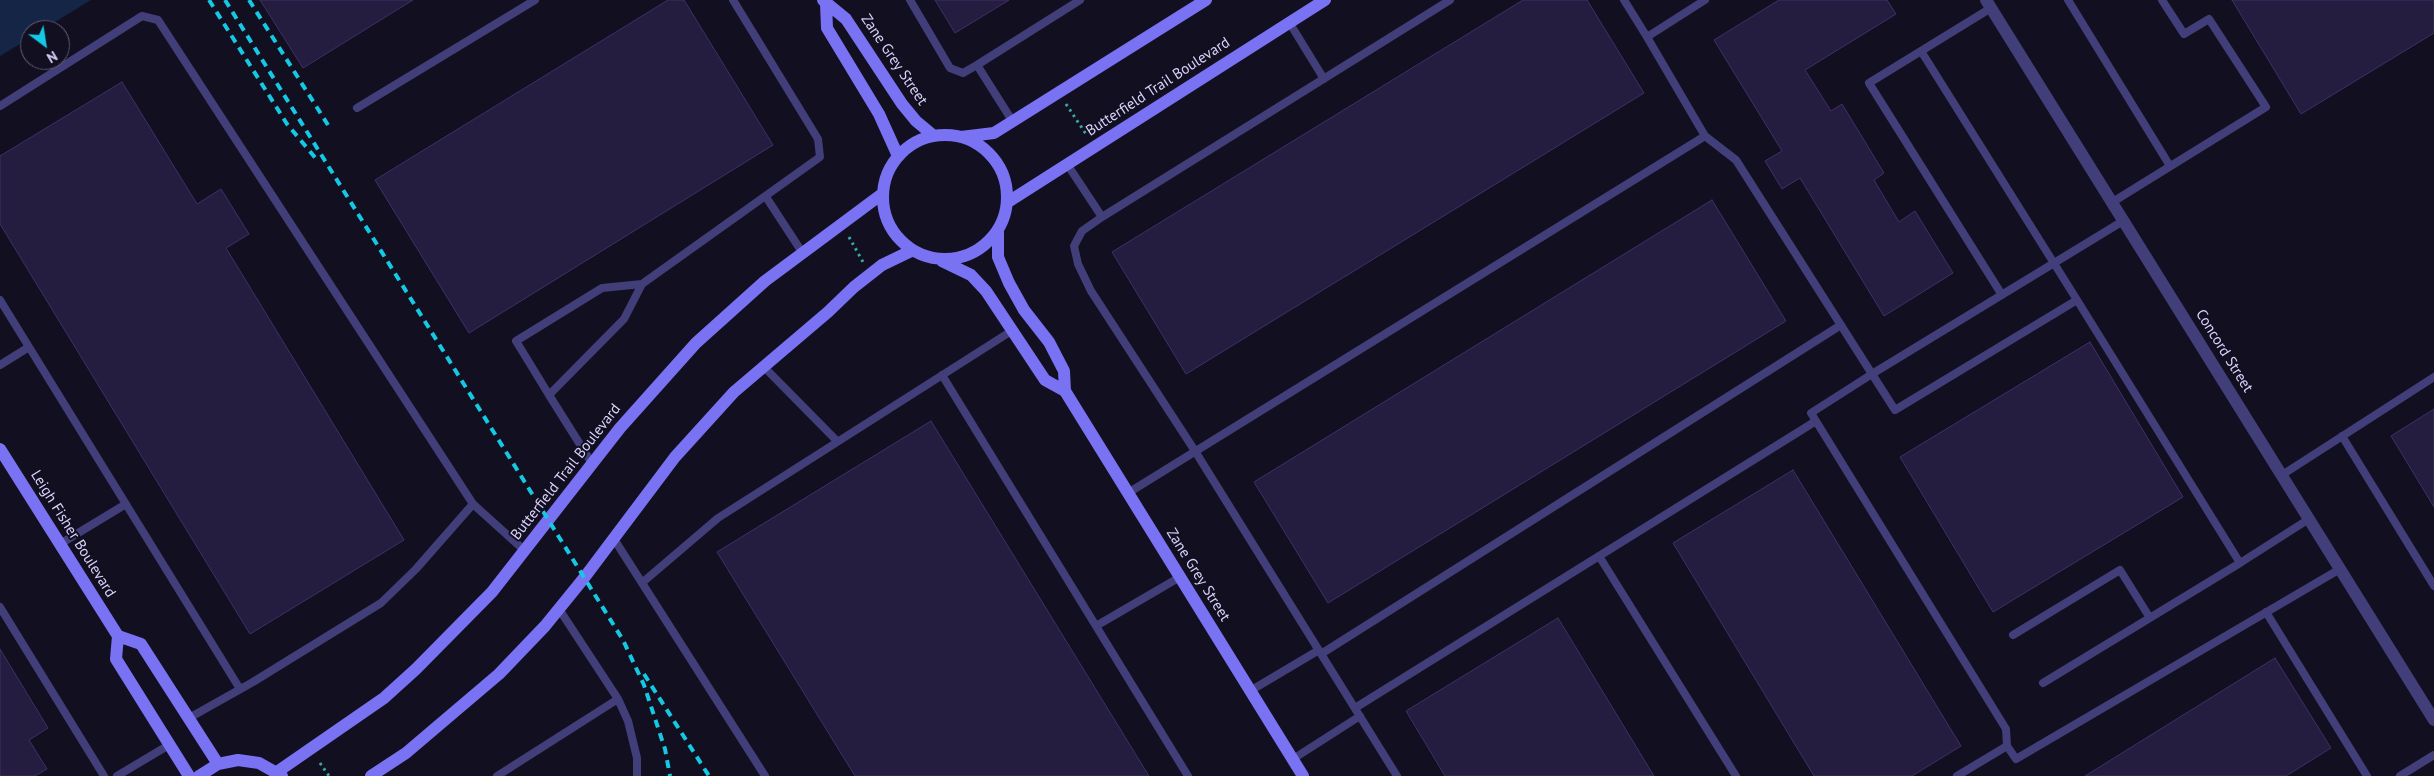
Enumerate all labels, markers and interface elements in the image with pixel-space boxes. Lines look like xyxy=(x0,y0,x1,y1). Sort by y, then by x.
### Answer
street label: Zane Grey Street xyxy=(857,11,931,109)
north arrow xyxy=(20,20,70,70)
street label: Butterfield Trail Boulevard xyxy=(1083,34,1233,140)
text: N xyxy=(44,47,61,67)
street label: Concord Street xyxy=(2191,306,2257,396)
street label: Butterfield Trail Boulevard xyxy=(507,400,625,544)
street label: Leigh Fisher Boulevard xyxy=(27,467,119,601)
street label: Zane Grey Street xyxy=(1162,525,1234,625)

